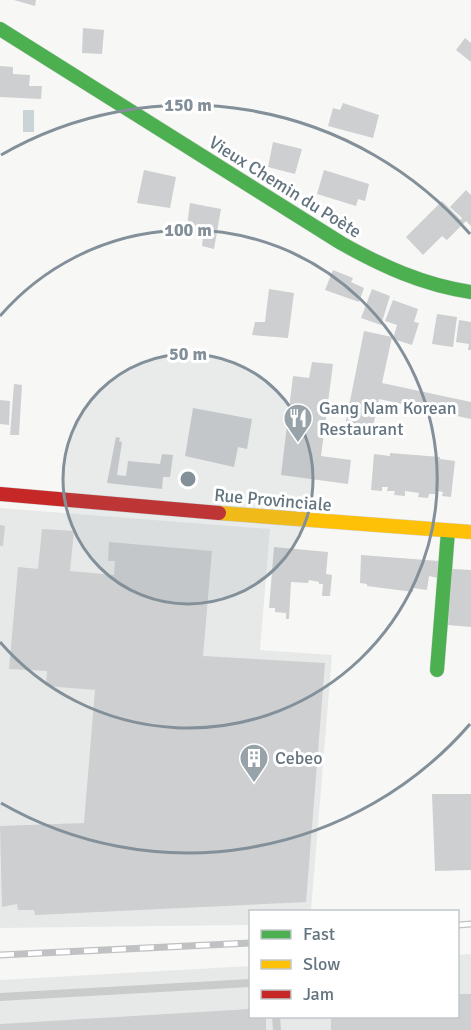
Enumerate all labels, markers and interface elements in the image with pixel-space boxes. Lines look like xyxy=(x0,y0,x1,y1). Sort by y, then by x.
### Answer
text: 150 m xyxy=(164,94,212,116)
street label: Vieux Chemin du Poète xyxy=(205,131,365,243)
text: 100 m xyxy=(164,219,212,241)
text: 50 m xyxy=(169,343,207,365)
place label: Gang Nam Korean Restaurant xyxy=(319,397,457,440)
restaurant icon: Gang Nam Korean Restaurant xyxy=(282,402,314,444)
centre of rings xyxy=(178,469,198,489)
street label: Rue Provinciale xyxy=(213,484,333,516)
building icon: Cebeo xyxy=(238,742,270,784)
place label: Cebeo xyxy=(275,747,323,769)
legend xyxy=(249,910,459,1018)
text: Fast xyxy=(303,923,335,945)
text: Slow xyxy=(303,953,340,975)
text: Jam xyxy=(303,983,334,1005)

